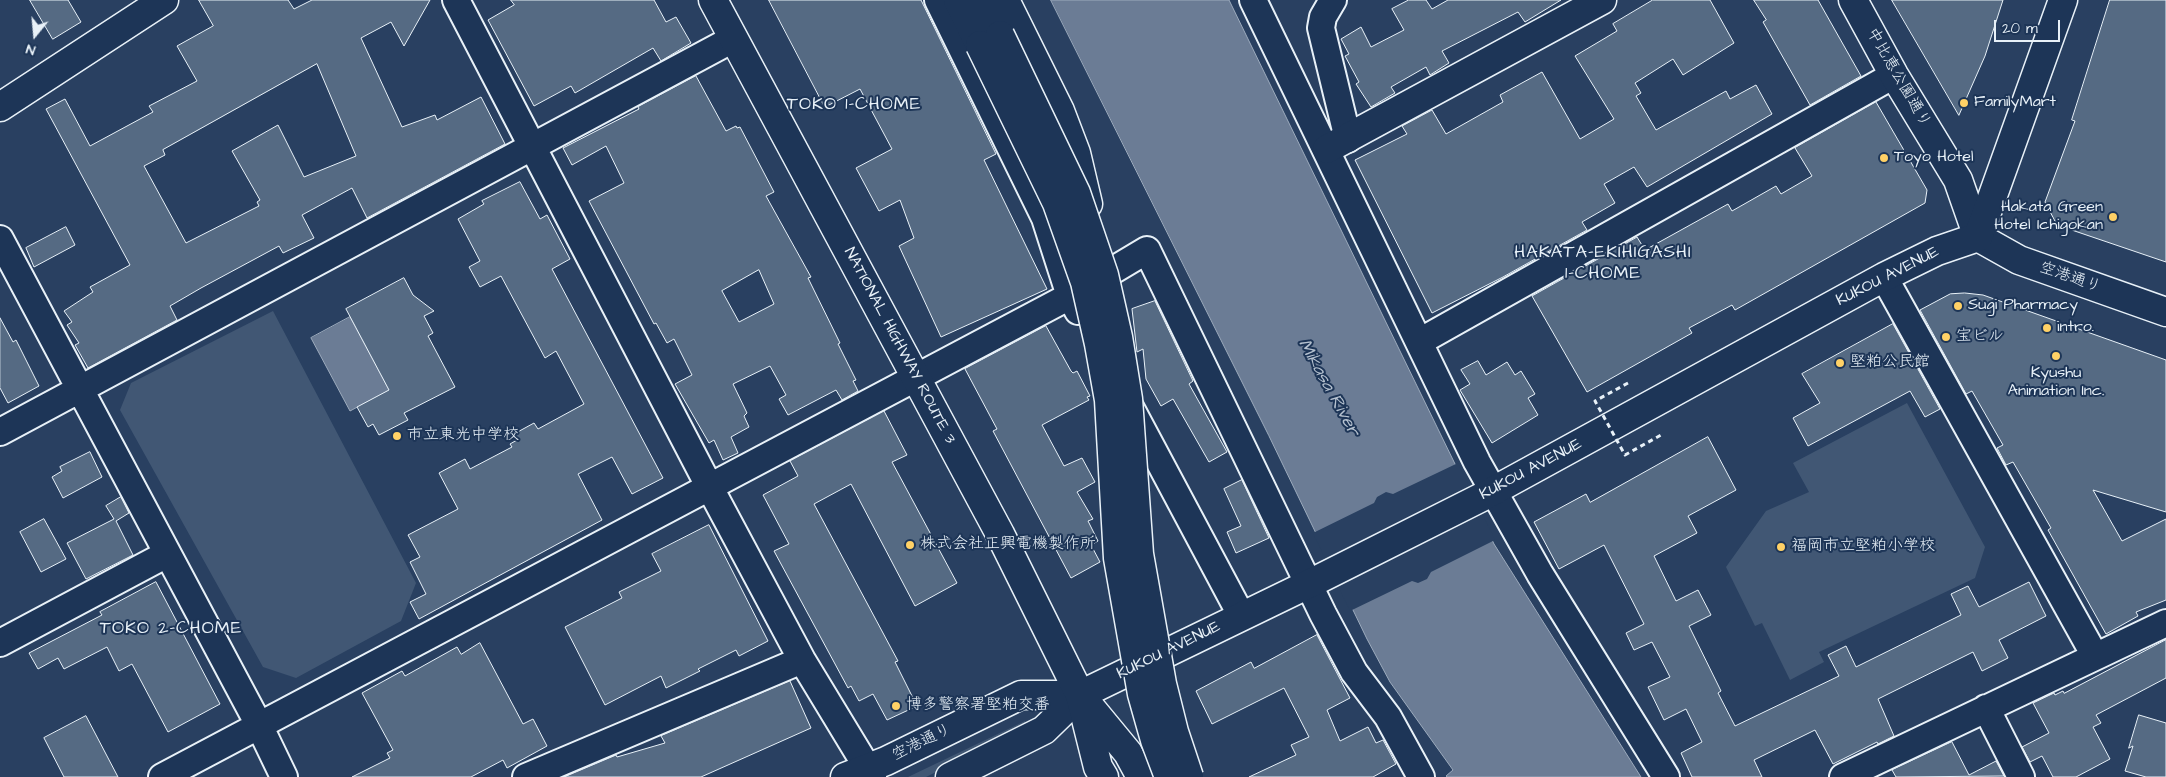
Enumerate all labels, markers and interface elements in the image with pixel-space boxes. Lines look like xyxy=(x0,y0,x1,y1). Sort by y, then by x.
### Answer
north arrow xyxy=(10,10,60,60)
scale bar xyxy=(1996,10,2062,42)
text: 20 m xyxy=(2002,18,2038,39)
street label: 中比恵公園通り xyxy=(1862,25,1934,131)
text: N xyxy=(23,38,38,60)
place label: FamilyMart xyxy=(1974,93,2056,113)
district label: TOKO 1-CHOME xyxy=(785,94,923,116)
marker: FamilyMart xyxy=(1958,97,1970,109)
place label: Toyo Hotel xyxy=(1894,148,1973,168)
marker: Toyo Hotel xyxy=(1878,152,1890,164)
place label: Hakata Green Hotel Ichigokan xyxy=(1994,198,2103,236)
marker: Hakata Green Hotel Ichigokan xyxy=(2107,211,2119,223)
district label: HAKATA-EKIHIGASHI 1-CHOME xyxy=(1512,242,1694,284)
street label: KUKOU AVENUE xyxy=(1833,243,1943,311)
street label: NATIONAL HIGHWAY ROUTE 3 xyxy=(839,245,959,447)
street label: 空港通り xyxy=(2037,259,2103,297)
place label: Sugi Pharmacy xyxy=(1968,296,2078,316)
marker: Sugi Pharmacy xyxy=(1952,300,1964,312)
place label: intro. xyxy=(2057,318,2094,338)
marker: intro. xyxy=(2041,322,2053,334)
place label: 宝ビル xyxy=(1956,327,2004,347)
marker: 宝ビル xyxy=(1940,331,1952,343)
water label: Mikasa River xyxy=(1292,336,1364,440)
marker: Kyushu Animation Inc. xyxy=(2050,350,2062,362)
place label: 堅粕公民館 xyxy=(1850,353,1930,373)
marker: 堅粕公民館 xyxy=(1834,357,1846,369)
place label: Kyushu Animation Inc. xyxy=(2008,364,2104,402)
place label: 市立東光中学校 xyxy=(407,426,519,446)
marker: 市立東光中学校 xyxy=(391,430,403,442)
street label: KUKOU AVENUE xyxy=(1477,435,1585,505)
place label: 株式会社正興電機製作所 xyxy=(920,535,1096,555)
place label: 福岡市立堅粕小学校 xyxy=(1791,537,1935,557)
marker: 株式会社正興電機製作所 xyxy=(904,539,916,551)
marker: 福岡市立堅粕小学校 xyxy=(1775,541,1787,553)
district label: TOKO 2-CHOME xyxy=(98,618,244,640)
street label: KUKOU AVENUE xyxy=(1114,618,1224,684)
place label: 博多警察署堅粕交番 xyxy=(906,696,1050,716)
marker: 博多警察署堅粕交番 xyxy=(890,700,902,712)
street label: 空港通り xyxy=(889,720,955,766)

